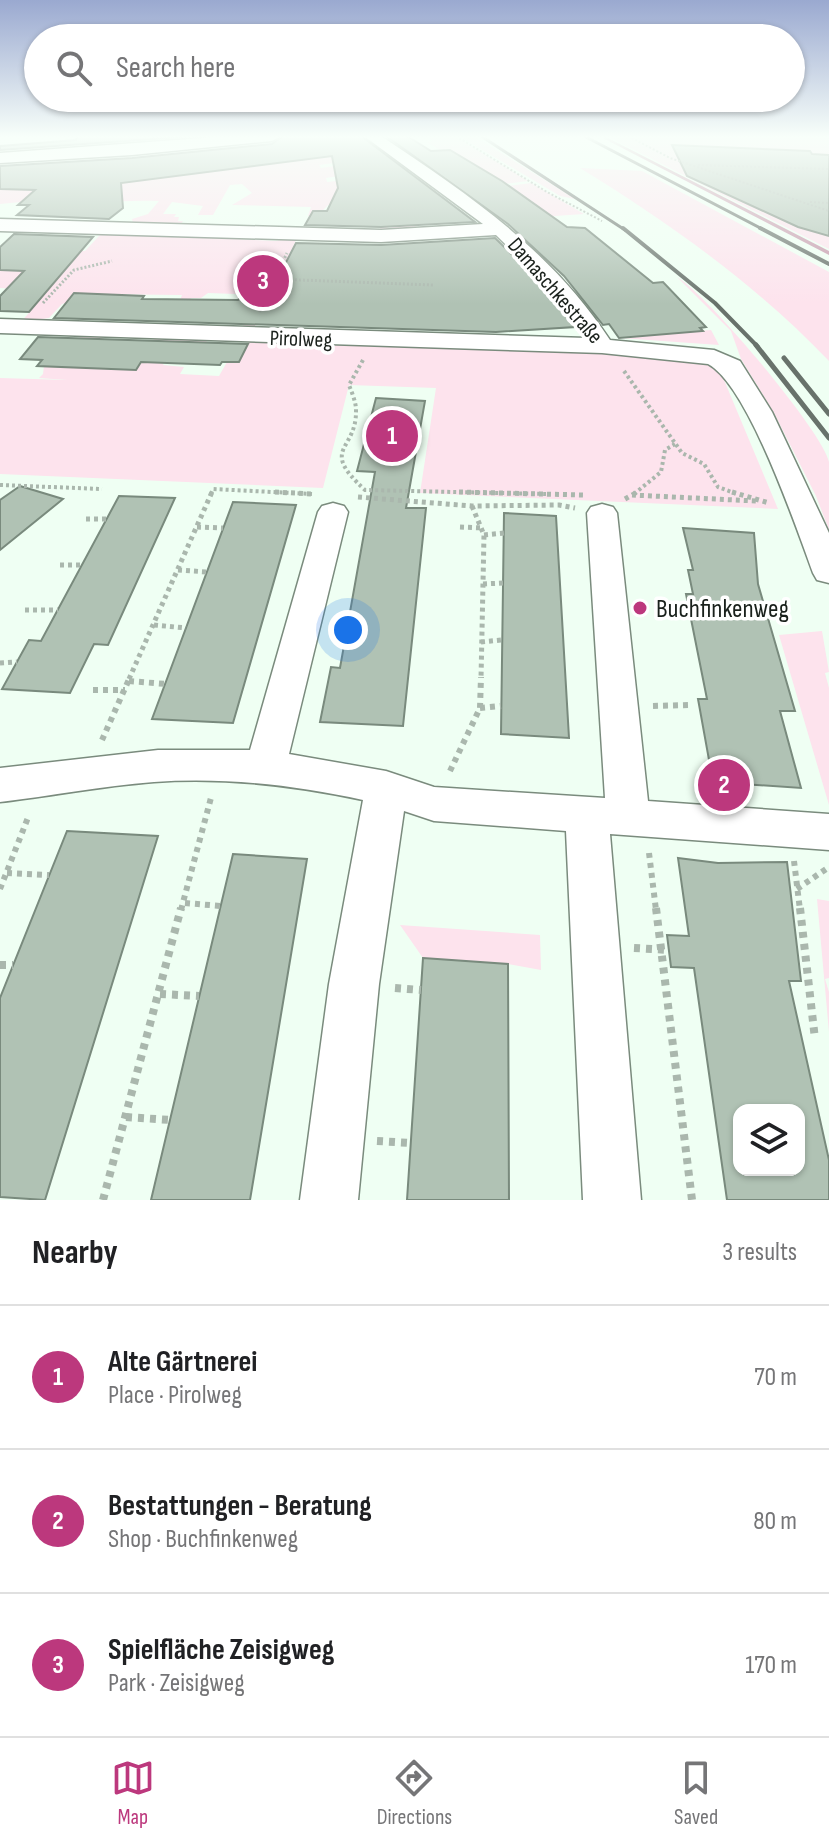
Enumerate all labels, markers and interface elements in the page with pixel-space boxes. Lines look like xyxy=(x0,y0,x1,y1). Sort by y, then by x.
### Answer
search box xyxy=(24,24,805,112)
icon: search xyxy=(52,46,96,90)
text: Search here xyxy=(116,50,235,86)
street label: Damaschkestraße xyxy=(501,232,608,350)
pin: 3 xyxy=(237,251,289,311)
street label: Pirolweg xyxy=(269,325,333,354)
pin: 1 xyxy=(366,406,418,466)
place label: Buchfinkenweg xyxy=(656,594,789,625)
marker: Buchfinkenweg xyxy=(631,599,649,617)
your location xyxy=(328,610,368,650)
pin: 2 xyxy=(698,755,750,815)
map controls xyxy=(733,1104,805,1176)
button: layers xyxy=(733,1104,805,1176)
text: Nearby xyxy=(32,1232,118,1273)
text: 3 results xyxy=(722,1237,797,1268)
text: Alte Gärtnerei xyxy=(108,1344,257,1380)
text: 1 xyxy=(53,1362,63,1393)
text: 70 m xyxy=(754,1362,797,1393)
text: Place · Pirolweg xyxy=(108,1380,242,1411)
text: Bestattungen - Beratung xyxy=(108,1488,372,1524)
text: 2 xyxy=(52,1506,64,1537)
text: 80 m xyxy=(753,1506,797,1537)
text: Shop · Buchfinkenweg xyxy=(108,1524,298,1555)
text: Spielfläche Zeisigweg xyxy=(108,1632,335,1668)
text: 3 xyxy=(52,1650,64,1681)
text: 170 m xyxy=(745,1650,797,1681)
text: Park · Zeisigweg xyxy=(108,1668,245,1699)
tab: Map xyxy=(111,1756,155,1831)
tab: Directions xyxy=(377,1756,452,1831)
tab: Saved xyxy=(674,1756,718,1831)

